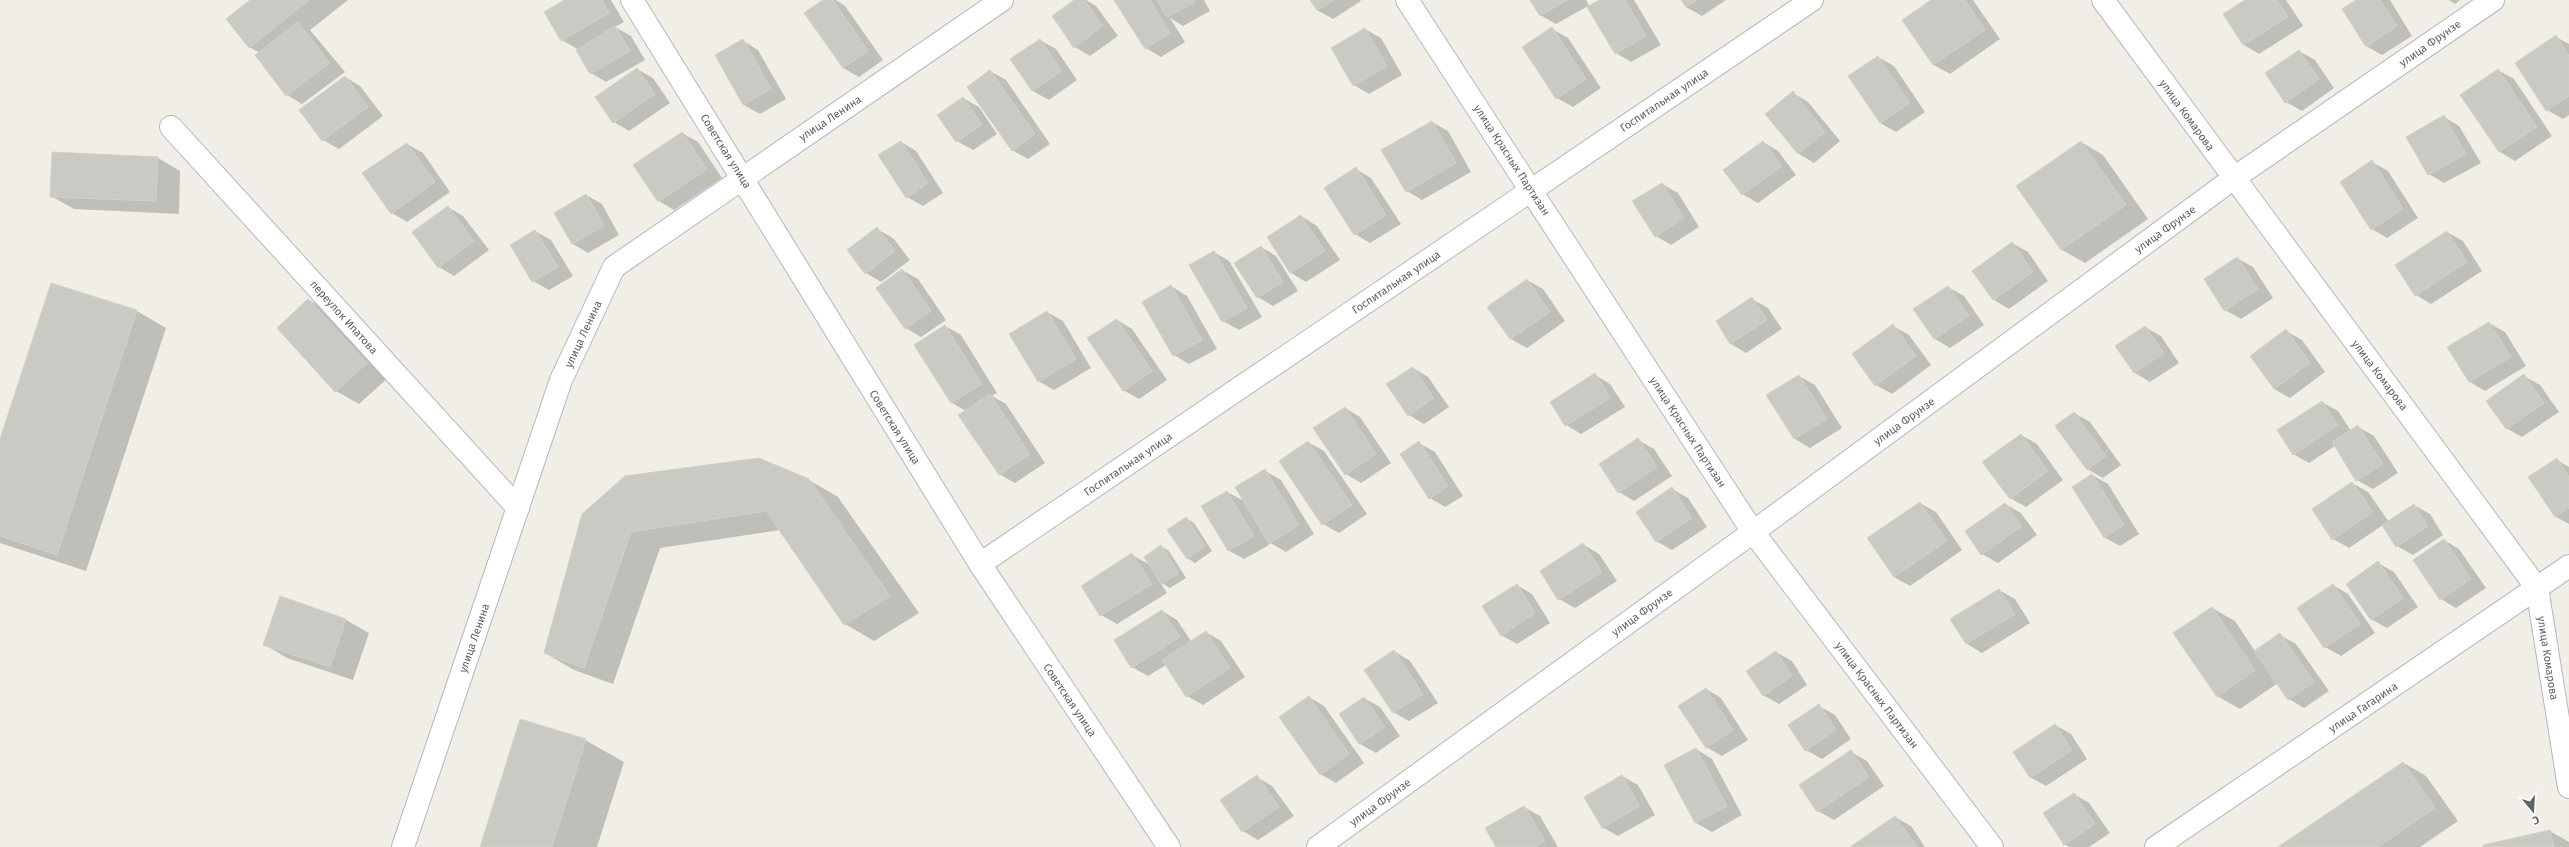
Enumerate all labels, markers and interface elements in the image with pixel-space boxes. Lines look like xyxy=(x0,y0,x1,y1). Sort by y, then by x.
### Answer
street label: улица Фрунзе xyxy=(2397,17,2464,70)
street label: Госпитальная улица xyxy=(1618,66,1711,135)
street label: улица Комарова xyxy=(2156,77,2217,153)
street label: улица Ленина xyxy=(797,93,864,144)
street label: улица Красных Партизан xyxy=(1471,102,1552,218)
street label: Советская улица xyxy=(697,112,754,191)
street label: улица Фрунзе xyxy=(2132,203,2198,256)
street label: Госпитальная улица xyxy=(1350,248,1443,317)
street label: переулок Ипатова xyxy=(307,278,380,357)
street label: улица Ленина xyxy=(562,299,605,370)
street label: улица Комарова xyxy=(2349,338,2410,413)
street label: улица Красных Партизан xyxy=(1647,374,1728,490)
street label: Советская улица xyxy=(866,388,923,467)
street label: улица Фрунзе xyxy=(1871,395,1937,448)
street label: Госпитальная улица xyxy=(1082,430,1175,499)
street label: улица Фрунзе xyxy=(1609,586,1675,639)
street label: улица Ленина xyxy=(457,602,492,675)
street label: улица Комарова xyxy=(2534,615,2561,701)
street label: улица Красных Партизан xyxy=(1832,640,1921,751)
street label: Советская улица xyxy=(1040,661,1099,739)
street label: улица Гагарина xyxy=(2327,680,2400,735)
street label: улица Фрунзе xyxy=(1347,776,1413,829)
north arrow xyxy=(2513,791,2553,831)
text: С xyxy=(2530,813,2541,827)

